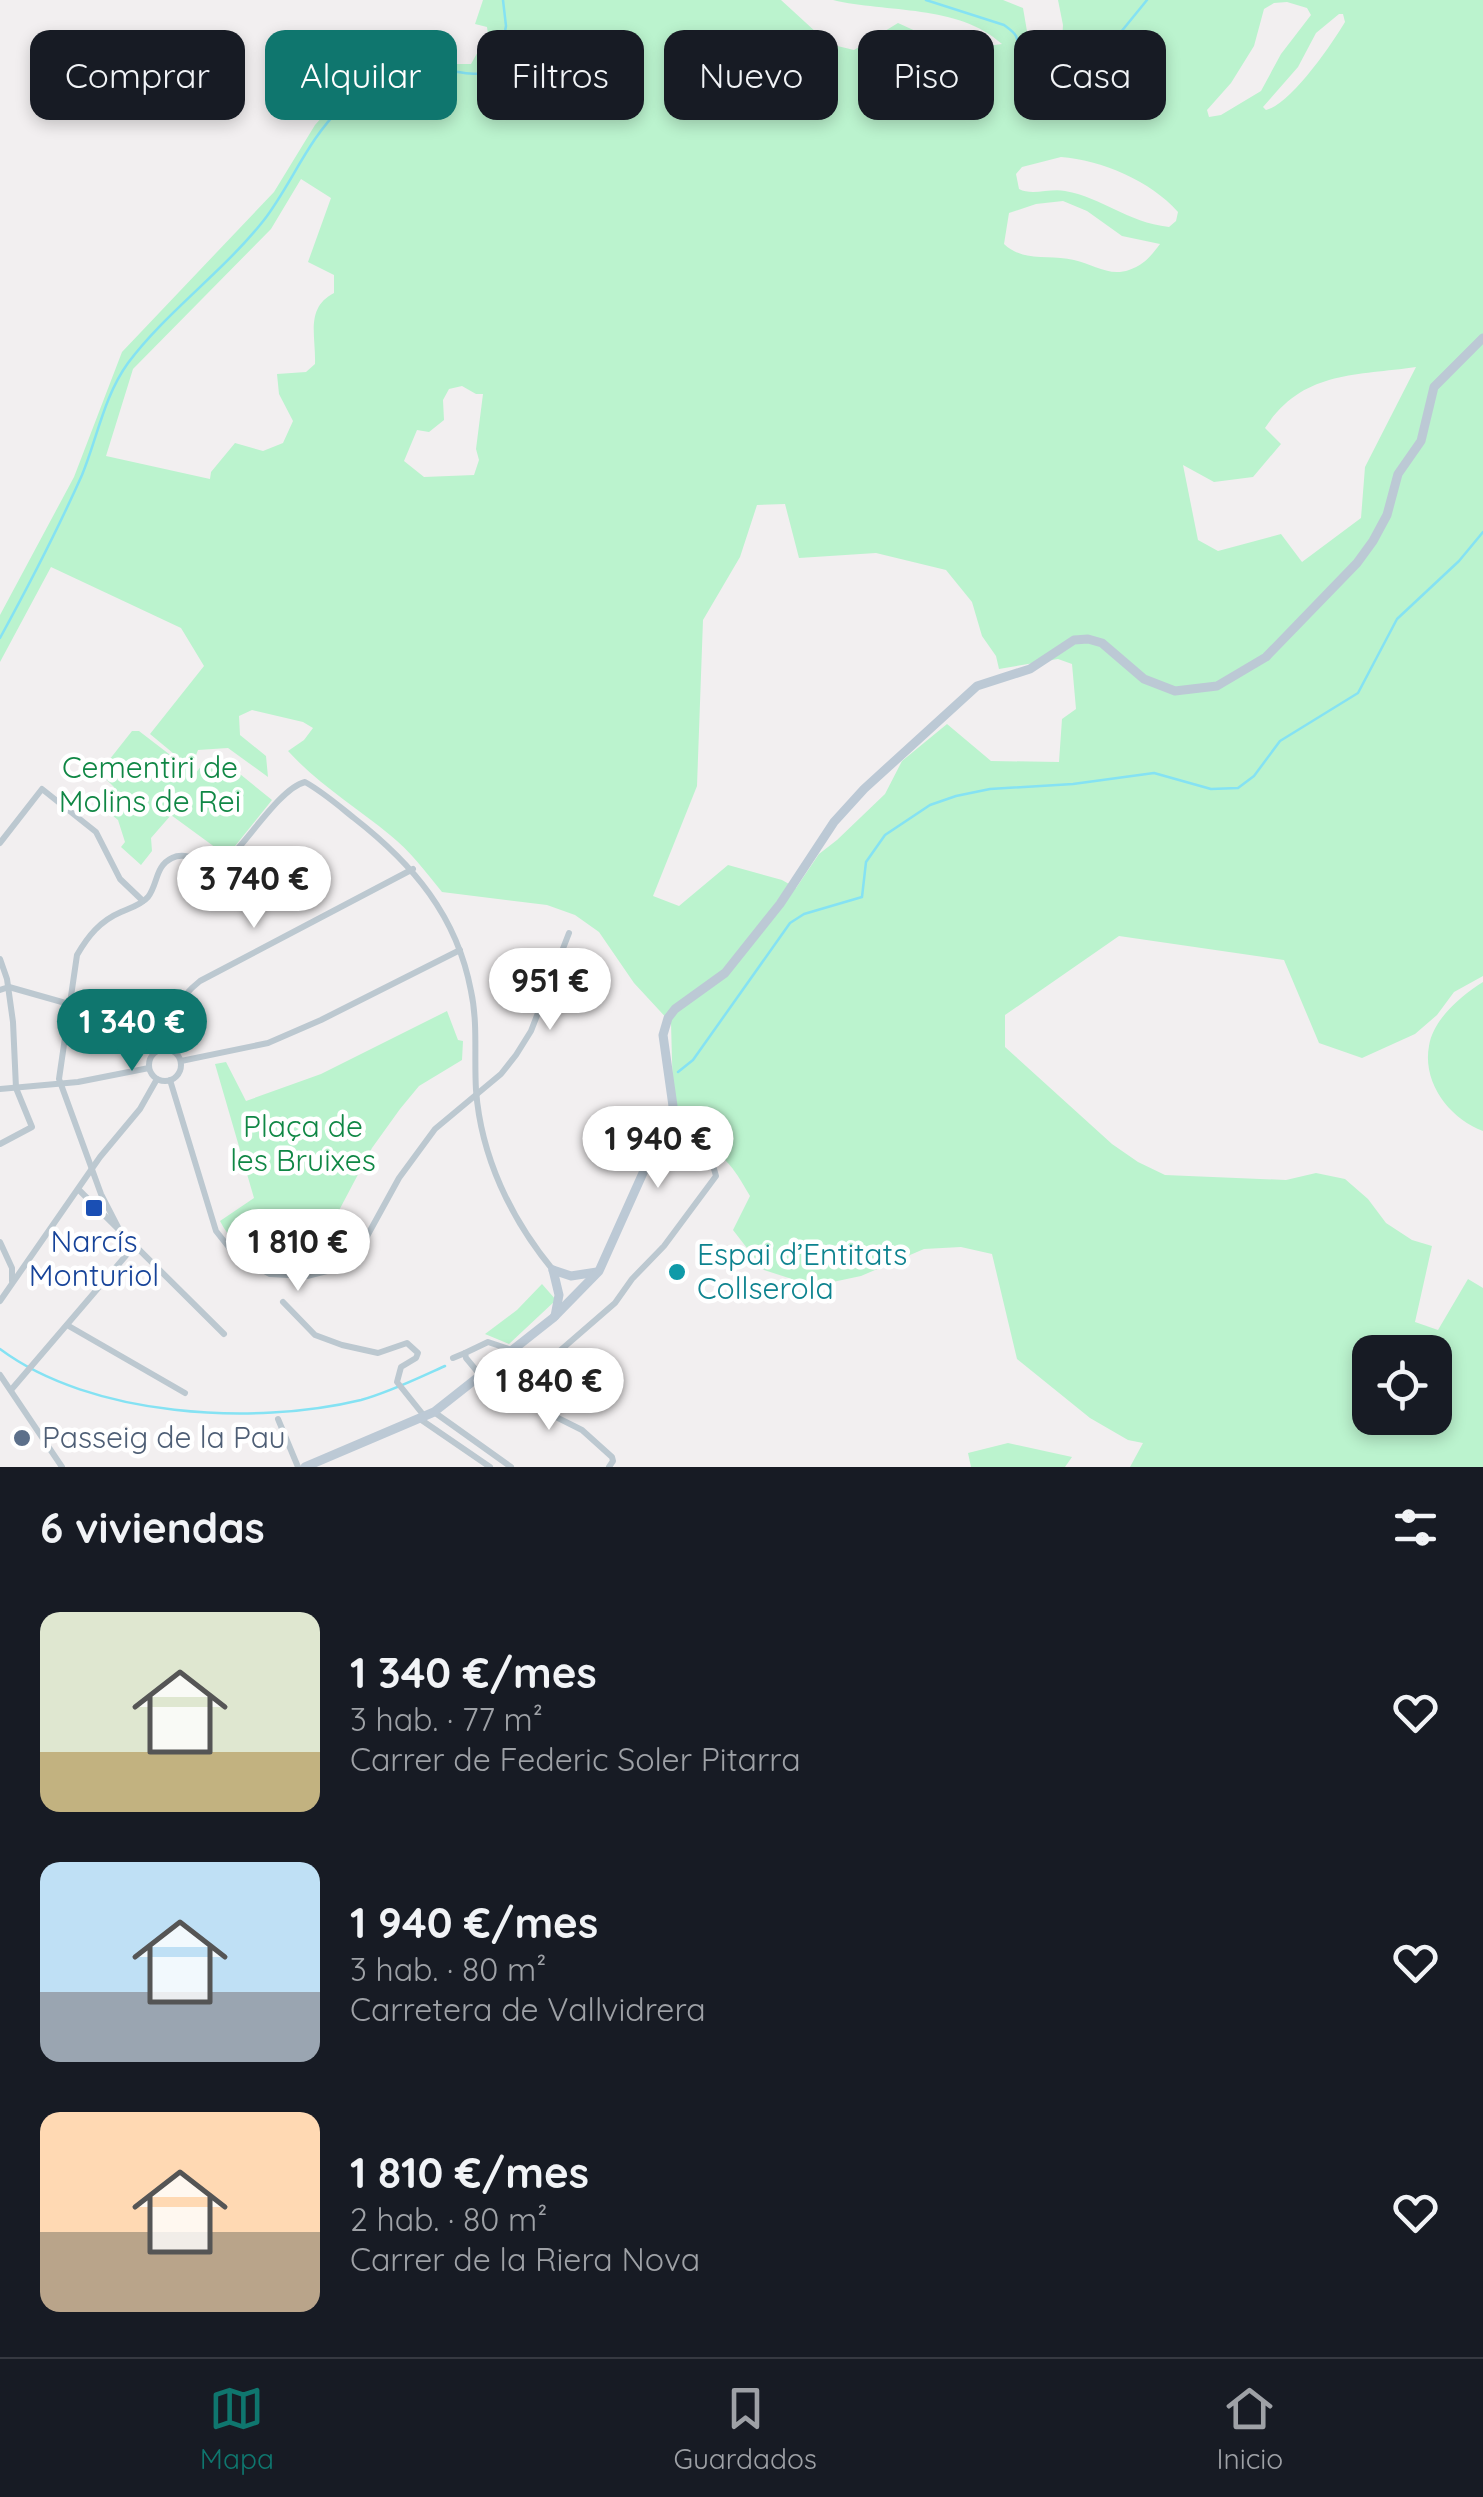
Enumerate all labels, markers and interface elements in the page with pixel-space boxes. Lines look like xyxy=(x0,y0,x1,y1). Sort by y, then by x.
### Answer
chip: Comprar xyxy=(30,30,245,120)
chip: Alquilar xyxy=(265,30,457,120)
chip: Filtros xyxy=(477,30,644,120)
chip: Nuevo xyxy=(664,30,838,120)
chip: Piso xyxy=(858,30,994,120)
chip: Casa xyxy=(1014,30,1166,120)
park label: Cementiri de Molins de Rei xyxy=(59,748,241,820)
pin: 3 740 € xyxy=(162,846,346,931)
text: 3 740 € xyxy=(199,858,309,898)
pin: 951 € xyxy=(480,948,620,1033)
text: 951 € xyxy=(511,960,589,1000)
pin: 1 340 € xyxy=(40,989,224,1074)
text: 1 340 € xyxy=(79,1001,185,1041)
pin: 1 940 € xyxy=(566,1106,750,1191)
park label: Plaça de les Bruixes xyxy=(230,1107,376,1179)
text: 1 940 € xyxy=(604,1118,712,1158)
marker: Narcís Monturiol xyxy=(83,1197,105,1219)
pin: 1 810 € xyxy=(206,1209,390,1294)
text: 1 810 € xyxy=(248,1221,348,1261)
place label: Narcís Monturiol xyxy=(29,1222,159,1294)
place label: Espai d’Entitats Collserola xyxy=(697,1235,907,1307)
marker: Espai d’Entitats Collserola xyxy=(666,1261,688,1283)
map controls xyxy=(1352,1335,1452,1435)
button: locate xyxy=(1352,1335,1452,1435)
pin: 1 840 € xyxy=(457,1348,641,1433)
text: 1 840 € xyxy=(496,1360,602,1400)
place label: Passeig de la Pau xyxy=(42,1418,286,1456)
marker: Passeig de la Pau xyxy=(11,1427,33,1449)
icon: filters xyxy=(1388,1500,1443,1555)
text: 6 viviendas xyxy=(40,1501,265,1554)
text: 1 340 €/mes xyxy=(350,1646,597,1699)
icon: home xyxy=(120,1652,240,1772)
icon: heart xyxy=(1388,1685,1443,1740)
text: 3 hab. · 77 m² xyxy=(350,1699,543,1739)
text: Carrer de Federic Soler Pitarra xyxy=(350,1739,801,1779)
text: 1 940 €/mes xyxy=(350,1896,598,1949)
icon: home xyxy=(120,1902,240,2022)
icon: heart xyxy=(1388,1935,1443,1990)
text: 3 hab. · 80 m² xyxy=(350,1949,546,1989)
text: Carretera de Vallvidrera xyxy=(350,1989,706,2029)
text: 1 810 €/mes xyxy=(350,2146,589,2199)
icon: home xyxy=(120,2152,240,2272)
icon: heart xyxy=(1388,2185,1443,2240)
text: 2 hab. · 80 m² xyxy=(350,2199,547,2239)
text: Carrer de la Riera Nova xyxy=(350,2239,700,2279)
tab: Mapa xyxy=(200,2381,274,2476)
tab: Guardados xyxy=(673,2381,817,2476)
tab: Inicio xyxy=(1217,2381,1283,2476)

